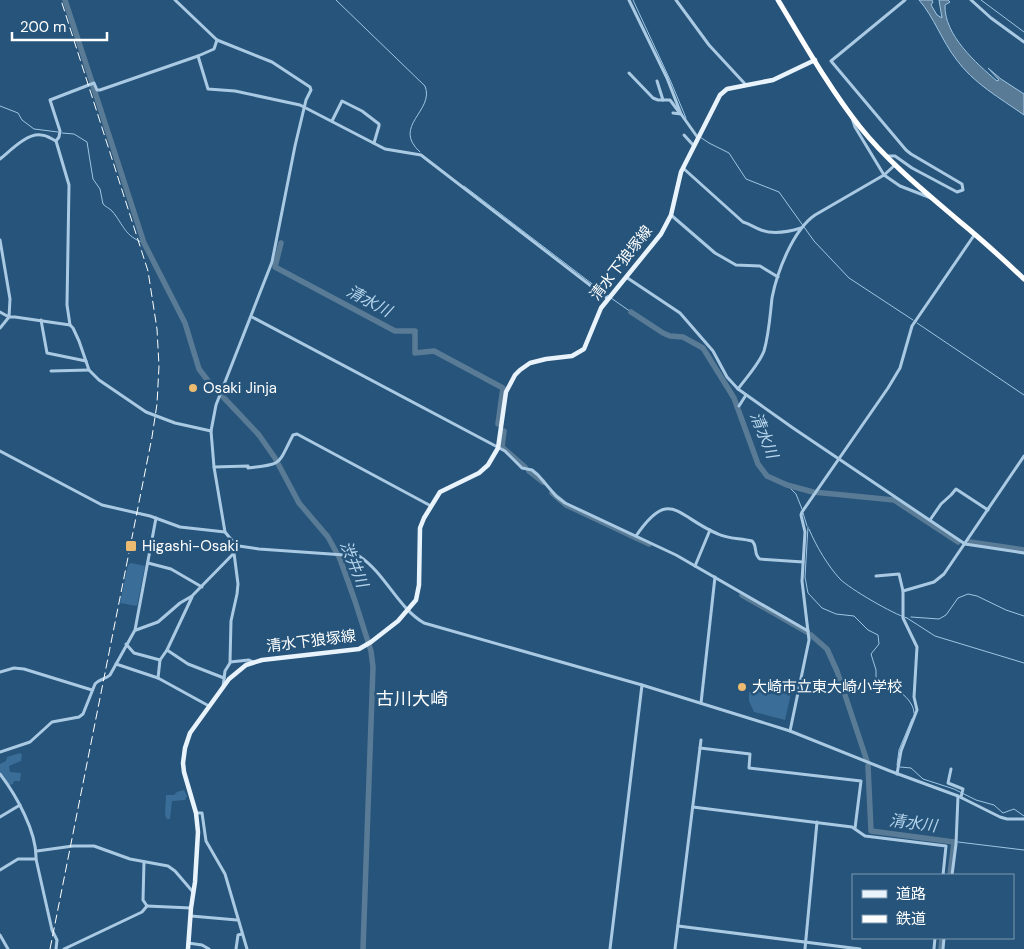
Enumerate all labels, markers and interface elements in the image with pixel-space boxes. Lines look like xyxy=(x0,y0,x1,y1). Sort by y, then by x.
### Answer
scale bar xyxy=(12,10,108,42)
text: 200 m xyxy=(20,17,66,37)
street label: 清水下狼塚線 xyxy=(585,221,657,305)
water label: 清水川 xyxy=(343,280,397,322)
place label: Osaki Jinja xyxy=(203,378,277,398)
marker: Osaki Jinja xyxy=(187,382,199,394)
water label: 清水川 xyxy=(745,409,783,463)
place label: Higashi-Osaki xyxy=(142,536,239,556)
water label: 渋井川 xyxy=(335,538,373,592)
marker: Higashi-Osaki xyxy=(124,539,138,553)
street label: 清水下狼塚線 xyxy=(265,626,357,656)
place label: 大崎市立東大崎小学校 xyxy=(752,677,902,697)
marker: 大崎市立東大崎小学校 xyxy=(736,681,748,693)
district label: 古川大崎 xyxy=(376,687,448,711)
water label: 清水川 xyxy=(888,810,940,837)
legend xyxy=(852,874,1014,939)
text: 道路 xyxy=(896,884,926,904)
text: 鉄道 xyxy=(896,909,926,929)

